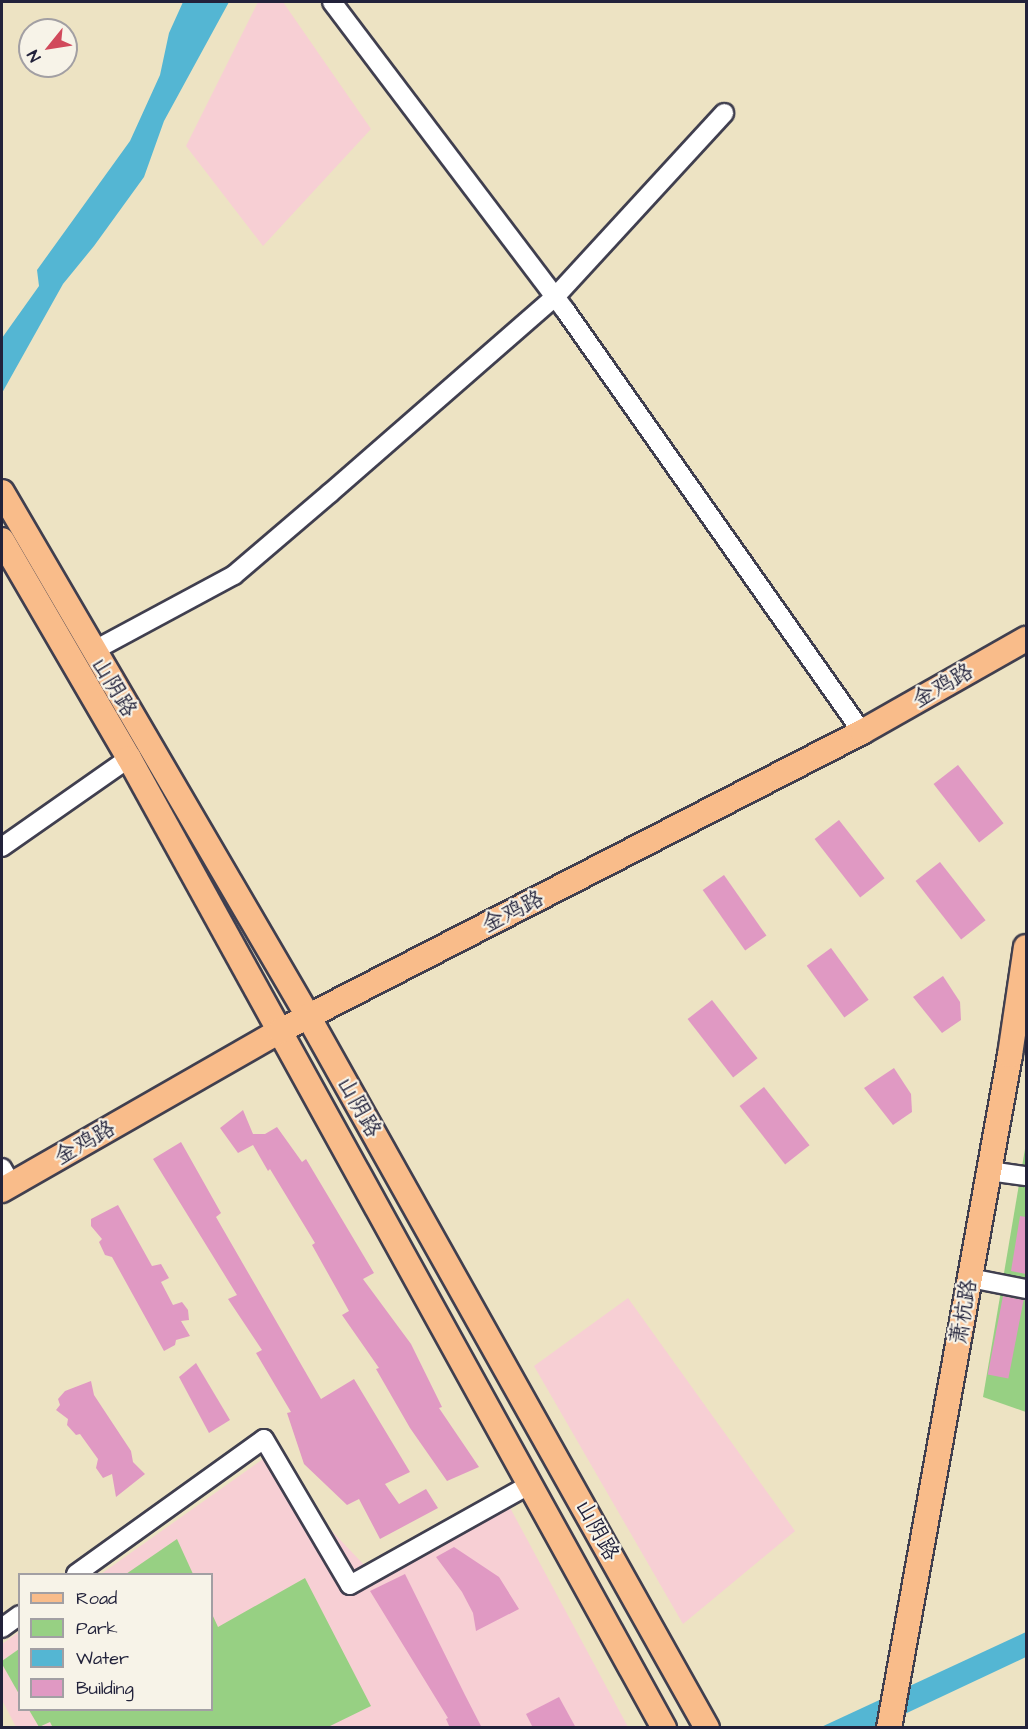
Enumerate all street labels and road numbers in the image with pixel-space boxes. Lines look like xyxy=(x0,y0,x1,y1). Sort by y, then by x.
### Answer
street label: 山阴路 xyxy=(86,652,142,722)
street label: 金鸡路 xyxy=(908,658,978,714)
street label: 金鸡路 xyxy=(478,885,548,939)
street label: 山阴路 xyxy=(331,1072,387,1142)
street label: 金鸡路 xyxy=(50,1115,120,1171)
street label: 萧杭路 xyxy=(945,1277,983,1347)
street label: 山阴路 xyxy=(569,1495,625,1565)

